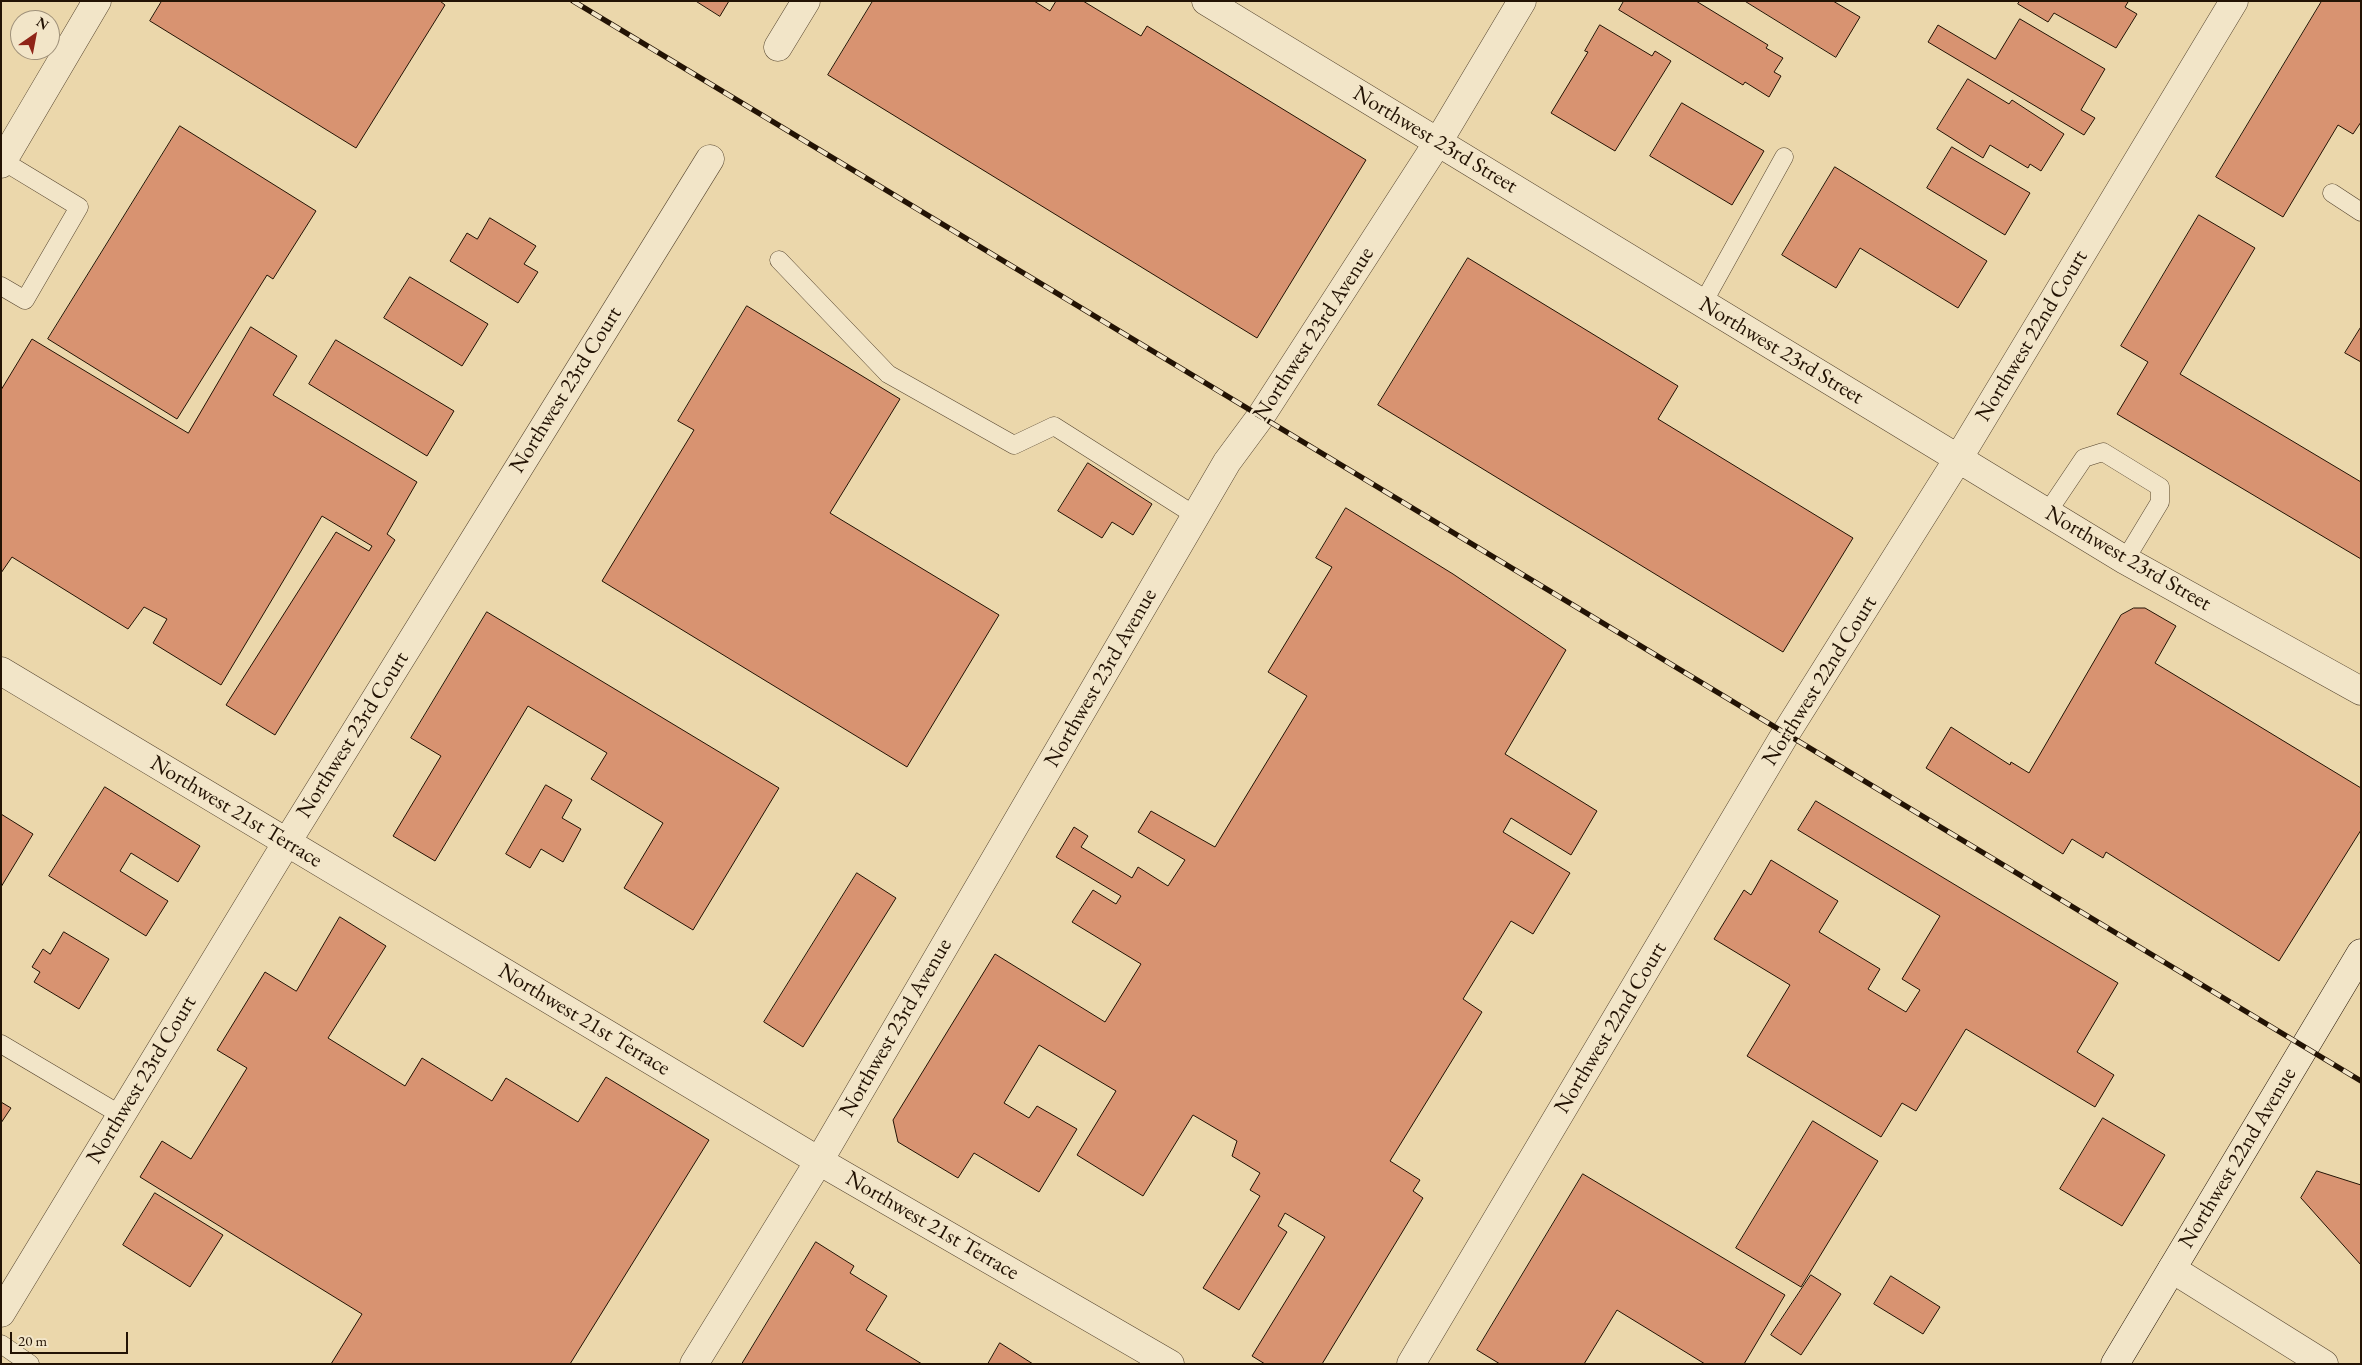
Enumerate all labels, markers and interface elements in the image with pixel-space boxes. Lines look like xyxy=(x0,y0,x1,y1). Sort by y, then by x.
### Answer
north arrow xyxy=(10,10,60,60)
text: N xyxy=(33,13,52,34)
street label: Northwest 23rd Street xyxy=(1348,80,1522,200)
street label: Northwest 23rd Avenue xyxy=(1248,242,1380,426)
street label: Northwest 22nd Court xyxy=(1970,245,2094,427)
street label: Northwest 23rd Street xyxy=(1694,291,1868,411)
street label: Northwest 23rd Court xyxy=(504,302,628,478)
street label: Northwest 23rd Street xyxy=(2040,501,2216,617)
street label: Northwest 23rd Avenue xyxy=(1039,584,1163,772)
street label: Northwest 22nd Court xyxy=(1757,591,1883,771)
street label: Northwest 23rd Court xyxy=(291,647,415,823)
street label: Northwest 21st Terrace xyxy=(145,750,327,874)
street label: Northwest 23rd Avenue xyxy=(834,934,958,1122)
street label: Northwest 22nd Court xyxy=(1549,937,1673,1119)
street label: Northwest 21st Terrace xyxy=(493,958,675,1082)
street label: Northwest 23rd Court xyxy=(81,991,203,1169)
street label: Northwest 22nd Avenue xyxy=(2174,1063,2302,1253)
street label: Northwest 21st Terrace xyxy=(841,1166,1023,1286)
scale bar xyxy=(12,1322,130,1354)
text: 20 m xyxy=(18,1331,47,1350)

